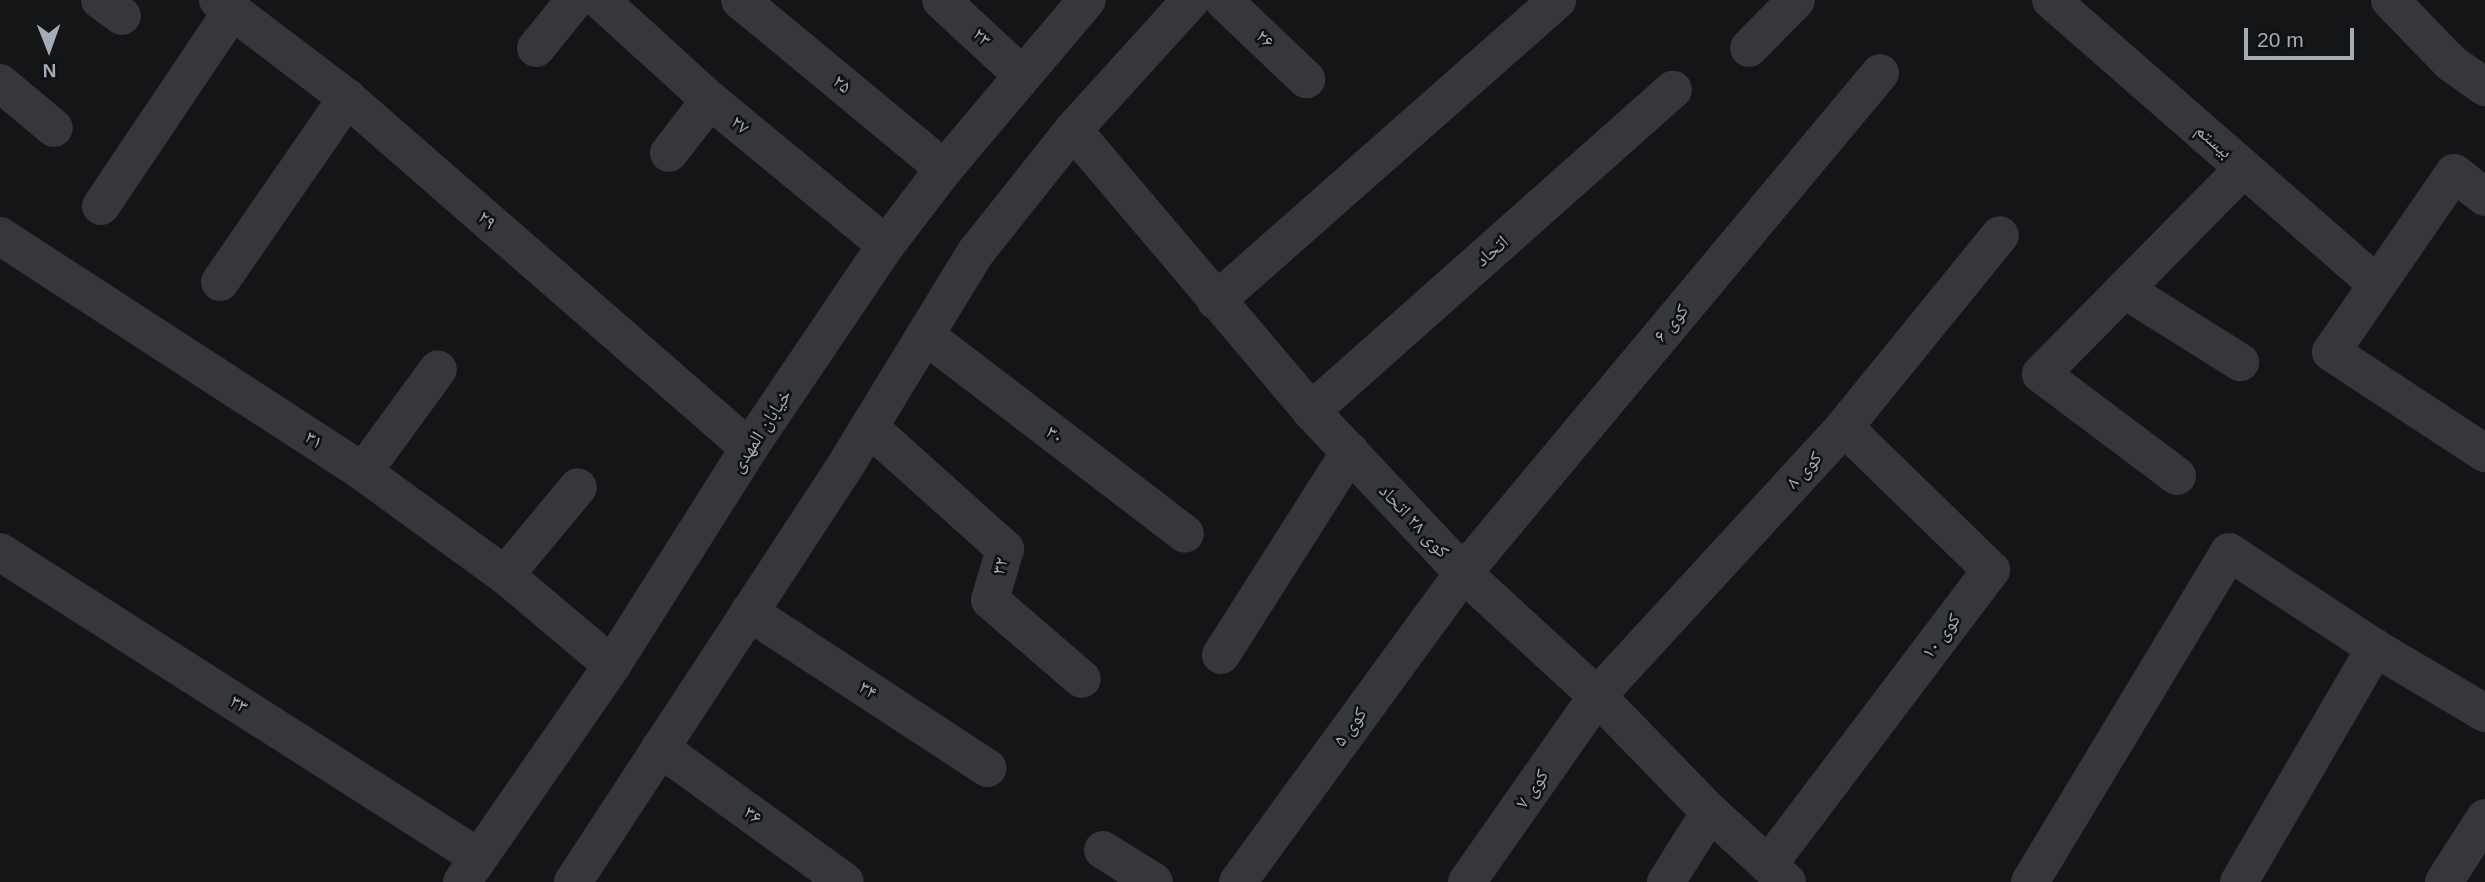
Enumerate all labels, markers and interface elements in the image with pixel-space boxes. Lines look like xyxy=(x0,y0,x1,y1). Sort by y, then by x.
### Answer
north arrow xyxy=(14,14,84,84)
scale bar xyxy=(2247,14,2357,58)
street label: ۲۳ xyxy=(968,23,996,51)
street label: ۲۶ xyxy=(1251,25,1279,53)
text: 20 m xyxy=(2257,28,2304,51)
text: N xyxy=(42,60,56,81)
street label: ۲۵ xyxy=(828,70,856,98)
street label: ۲۷ xyxy=(726,111,754,139)
street label: بیستم xyxy=(2191,119,2237,163)
street label: ۲۹ xyxy=(473,206,501,234)
street label: اتحاد xyxy=(1471,230,1513,272)
street label: کوی ۶ xyxy=(1649,299,1693,347)
street label: خیابان المهدی xyxy=(726,385,796,477)
street label: ۳۰ xyxy=(1041,421,1069,449)
street label: ۳۱ xyxy=(301,426,327,454)
street label: کوی ۸ xyxy=(1781,447,1827,493)
street label: کوی ۲۸ اتحاد xyxy=(1374,479,1454,563)
street label: ۳۲ xyxy=(987,555,1013,577)
street label: کوی ۱۰ xyxy=(1917,609,1965,663)
street label: ۳۴ xyxy=(855,676,881,704)
street label: ۳۳ xyxy=(226,690,252,718)
street label: کوی ۵ xyxy=(1328,703,1372,751)
street label: کوی ۷ xyxy=(1511,765,1553,813)
street label: ۳۶ xyxy=(739,801,767,829)

